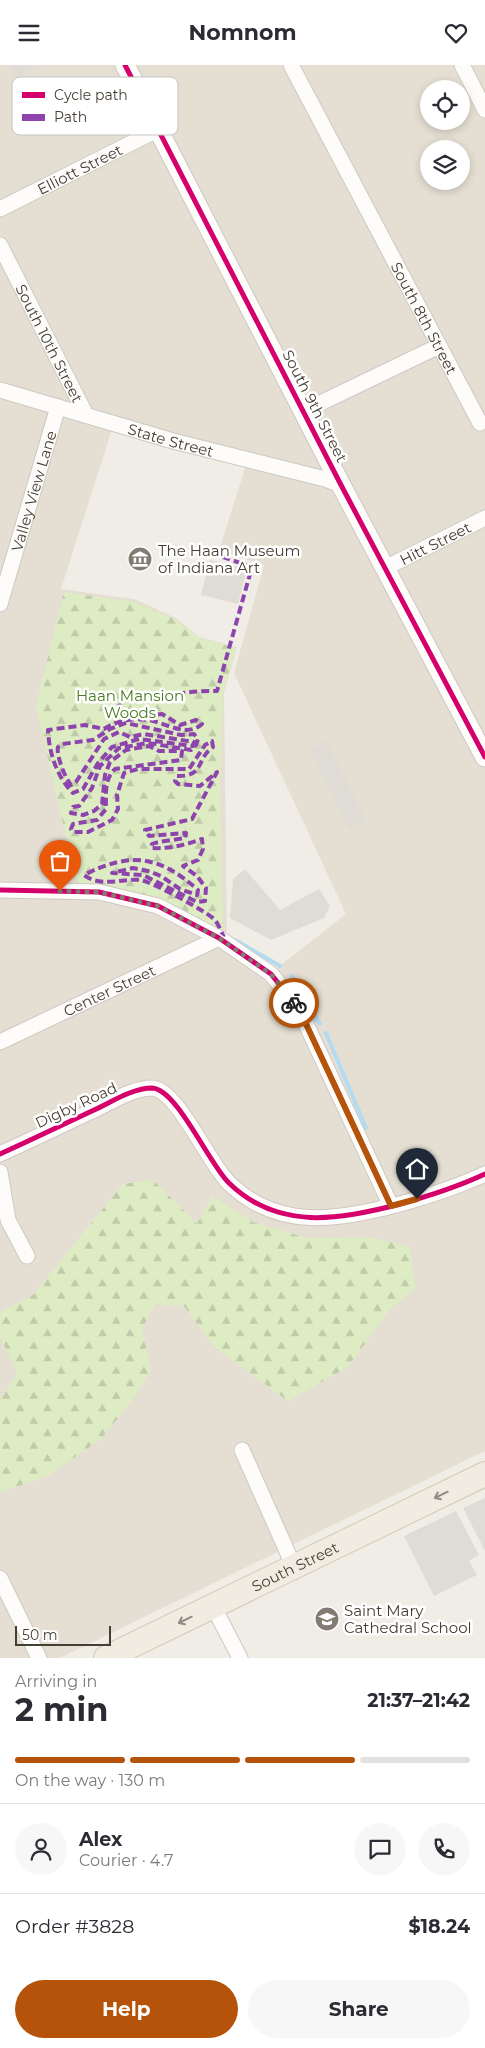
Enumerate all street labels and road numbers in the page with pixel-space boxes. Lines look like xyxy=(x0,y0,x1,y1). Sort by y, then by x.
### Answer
street label: Elliott Street xyxy=(34,140,125,198)
street label: South 8th Street xyxy=(387,259,462,377)
street label: South 10th Street xyxy=(12,281,87,405)
street label: South 9th Street xyxy=(278,347,352,465)
street label: State Street xyxy=(126,419,216,460)
street label: Valley View Lane xyxy=(7,428,60,553)
street label: Hitt Street xyxy=(396,517,474,569)
street label: Center Street xyxy=(60,960,158,1020)
street label: Digby Road xyxy=(32,1078,120,1132)
street label: South Street xyxy=(248,1537,341,1595)

